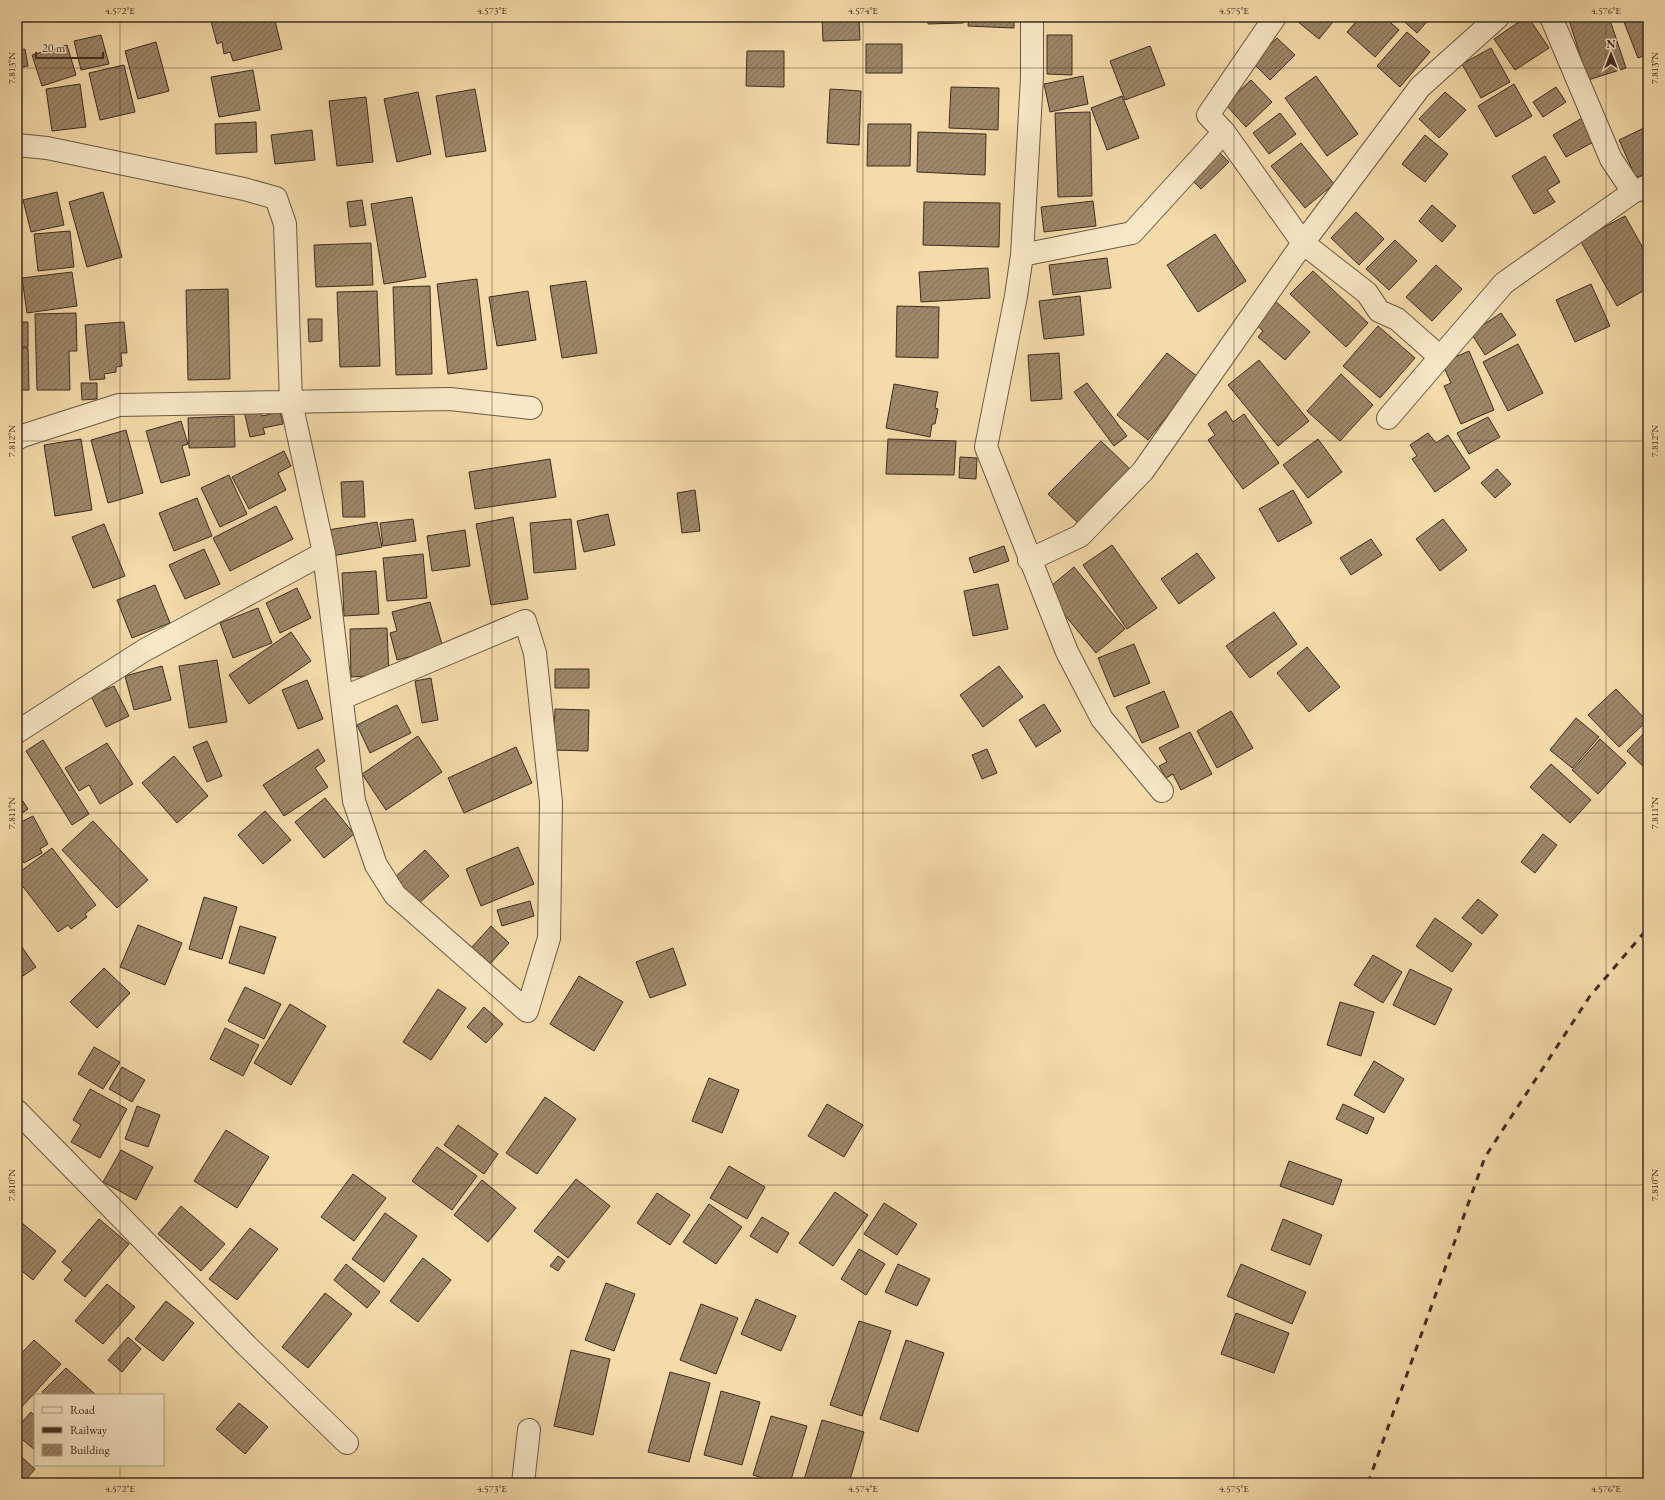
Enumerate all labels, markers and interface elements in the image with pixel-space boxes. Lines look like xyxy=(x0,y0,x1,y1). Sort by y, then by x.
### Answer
text: 4.572°E xyxy=(105,4,135,17)
text: 4.573°E xyxy=(477,4,507,17)
text: 4.574°E xyxy=(848,4,878,17)
text: 4.575°E xyxy=(1219,4,1249,17)
text: 4.576°E xyxy=(1591,4,1621,17)
scale bar xyxy=(36,34,103,60)
north arrow xyxy=(1591,34,1631,74)
text: N xyxy=(1607,37,1616,51)
text: 20 m xyxy=(42,40,66,56)
text: 7.813°N xyxy=(5,52,18,84)
text: 7.813°N xyxy=(1648,52,1661,84)
text: 7.812°N xyxy=(5,425,18,457)
text: 7.812°N xyxy=(1648,425,1661,457)
text: 7.811°N xyxy=(5,797,18,829)
text: 7.811°N xyxy=(1648,797,1661,829)
text: 7.810°N xyxy=(5,1169,18,1201)
text: 7.810°N xyxy=(1648,1169,1661,1201)
legend xyxy=(34,1394,164,1466)
text: Road xyxy=(70,1402,96,1418)
text: Railway xyxy=(70,1422,108,1438)
text: Building xyxy=(70,1442,111,1458)
text: 4.572°E xyxy=(105,1482,135,1495)
text: 4.573°E xyxy=(477,1482,507,1495)
text: 4.574°E xyxy=(848,1482,878,1495)
text: 4.575°E xyxy=(1219,1482,1249,1495)
text: 4.576°E xyxy=(1591,1482,1621,1495)

